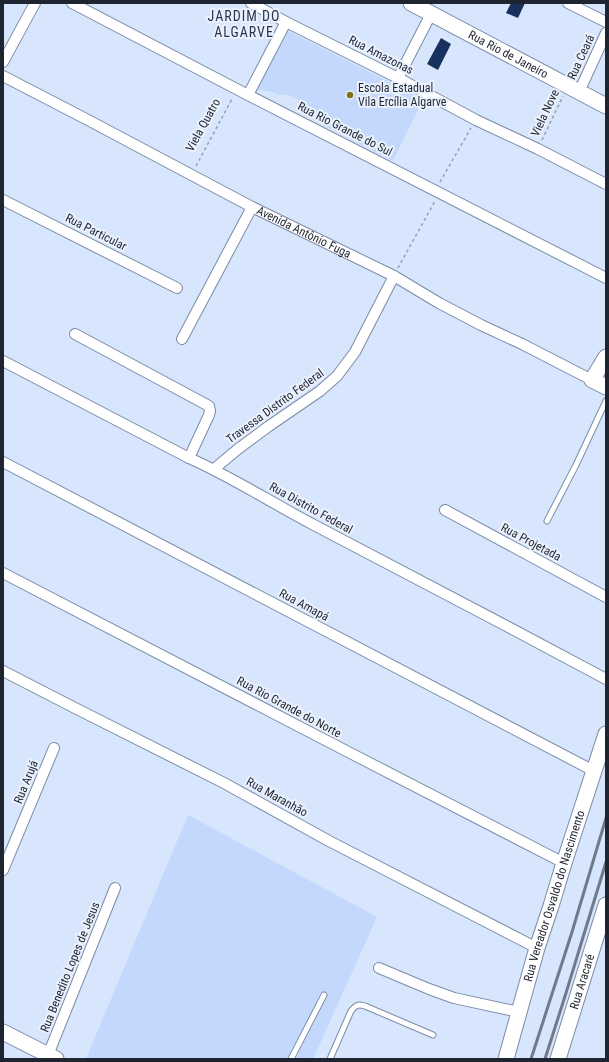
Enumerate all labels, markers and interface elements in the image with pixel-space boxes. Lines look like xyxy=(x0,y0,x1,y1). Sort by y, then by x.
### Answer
district label: JARDIM DO ALGARVE xyxy=(208,8,280,40)
street label: Rua Rio de Janeiro xyxy=(466,28,551,81)
street label: Rua Ceará xyxy=(565,32,598,82)
street label: Rua Amazonas xyxy=(346,33,416,77)
place label: Escola Estadual Vila Ercília Algarve xyxy=(358,81,447,109)
street label: Viela Nove xyxy=(528,87,562,139)
marker: Escola Estadual Vila Ercília Algarve xyxy=(345,90,355,100)
street label: Viela Quatro xyxy=(183,96,223,154)
street label: Rua Rio Grande do Sul xyxy=(295,99,395,159)
street label: Avenida Antônio Fuga xyxy=(254,203,353,261)
street label: Rua Particular xyxy=(63,211,129,254)
street label: Travessa Distrito Federal xyxy=(224,366,326,446)
street label: Rua Distrito Federal xyxy=(267,479,355,537)
street label: Rua Projetada xyxy=(498,520,564,564)
street label: Rua Amapá xyxy=(277,586,331,624)
street label: Rua Rio Grande do Norte xyxy=(234,674,344,741)
street label: Rua Arujá xyxy=(11,758,41,806)
street label: Rua Maranhão xyxy=(244,774,310,820)
street label: Rua Vereador Osvaldo do Nascimento xyxy=(521,809,588,983)
street label: Rua Benedito Lopes de Jesus xyxy=(37,900,103,1034)
street label: Rua Aracaré xyxy=(567,952,597,1011)

